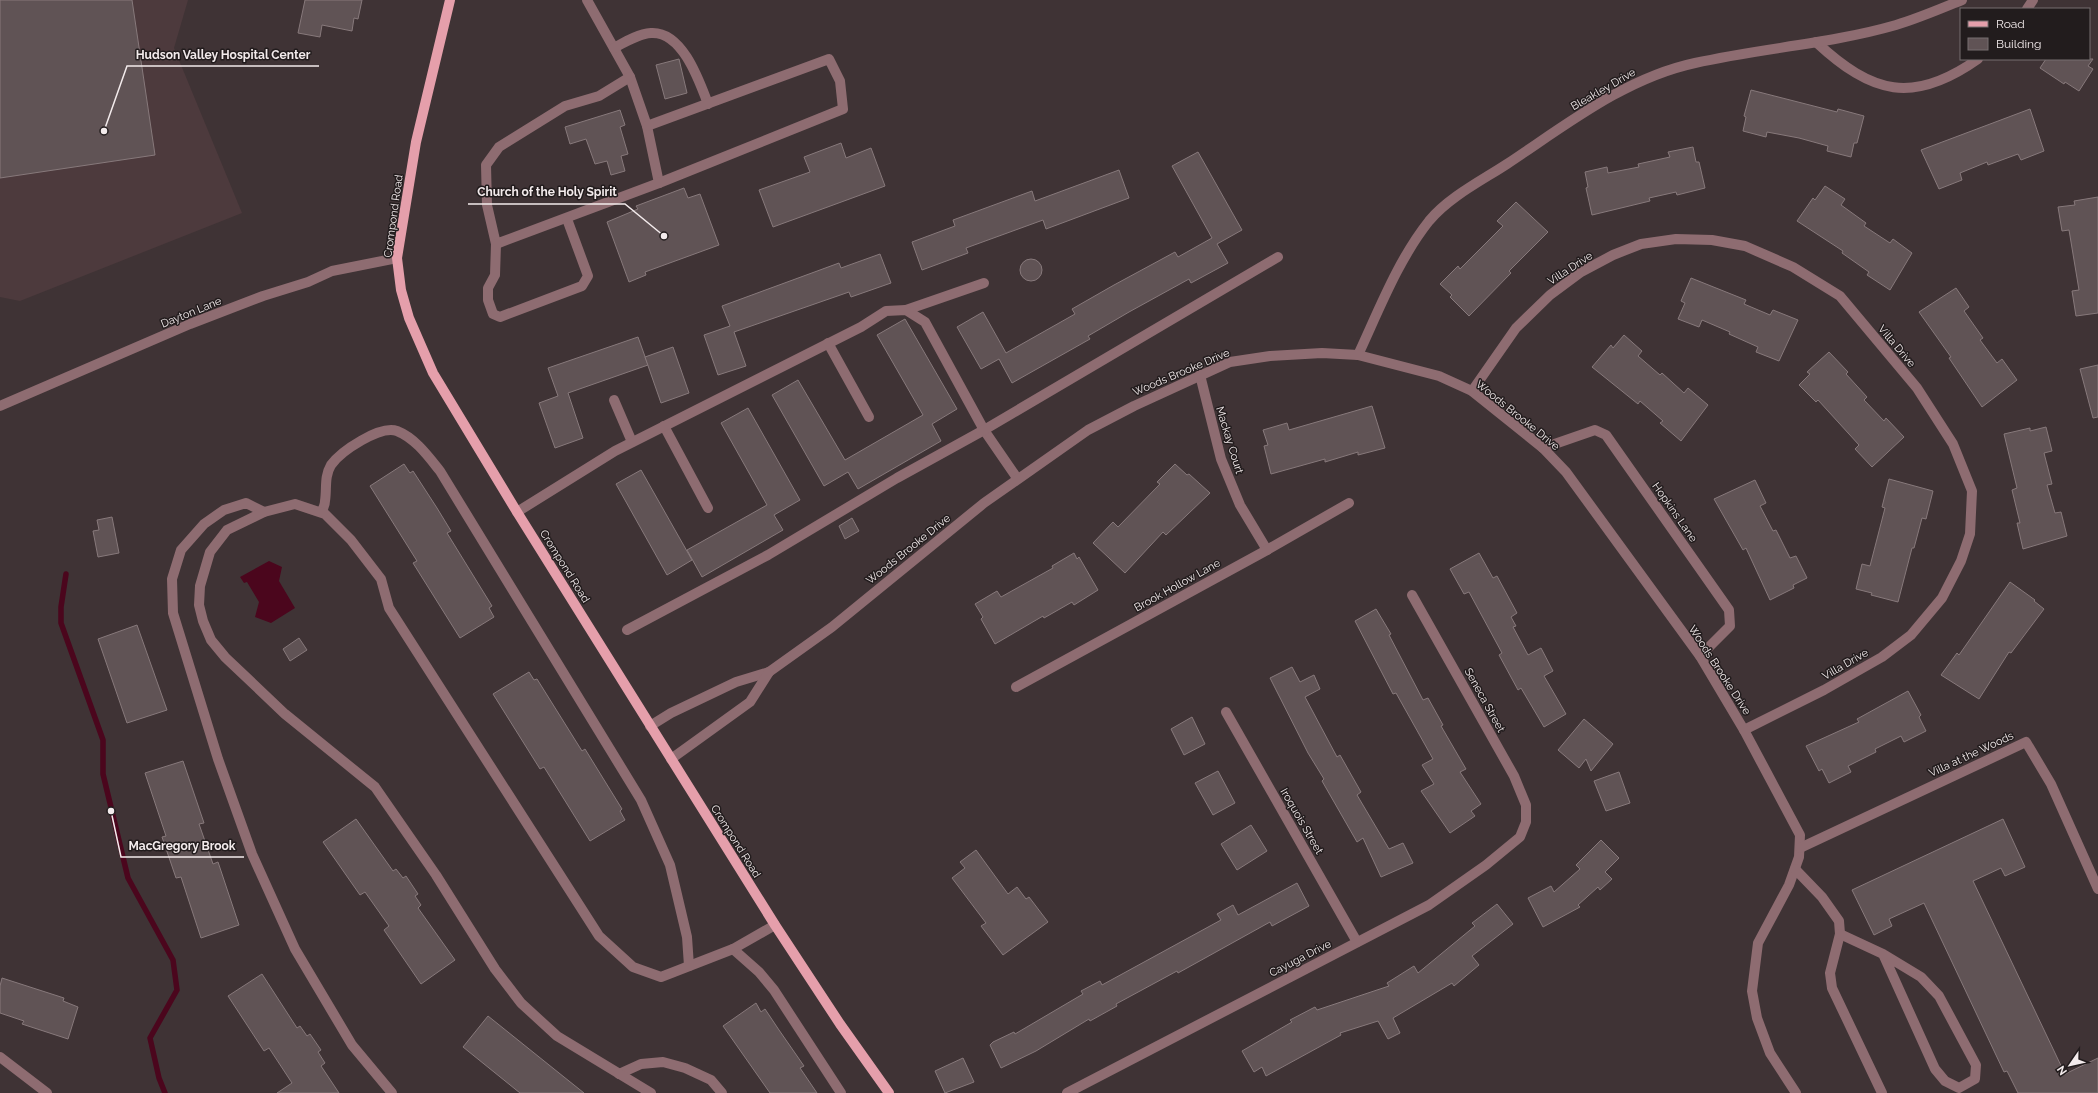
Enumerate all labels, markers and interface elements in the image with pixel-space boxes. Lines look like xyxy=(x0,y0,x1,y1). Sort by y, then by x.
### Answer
legend xyxy=(1960,8,2090,60)
text: Road xyxy=(1996,17,2025,31)
text: Building xyxy=(1996,37,2042,51)
callout: Hudson Valley Hospital Center xyxy=(127,42,319,66)
text: Hudson Valley Hospital Center xyxy=(136,48,311,62)
street label: Bleakley Drive xyxy=(1569,65,1638,113)
street label: Crompond Road xyxy=(381,174,406,258)
callout: Church of the Holy Spirit xyxy=(468,180,625,204)
text: Church of the Holy Spirit xyxy=(477,185,617,199)
street label: Villa Drive xyxy=(1545,249,1596,288)
street label: Dayton Lane xyxy=(159,294,224,331)
street label: Villa Drive xyxy=(1875,323,1918,370)
street label: Woods Brooke Drive xyxy=(1131,346,1232,399)
street label: Woods Brooke Drive xyxy=(1473,378,1563,453)
street label: Mackay Court xyxy=(1213,405,1246,476)
street label: Hopkins Lane xyxy=(1649,480,1700,545)
street label: Woods Brooke Drive xyxy=(864,511,953,587)
street label: Crompond Road xyxy=(537,527,592,605)
street label: Brook Hollow Lane xyxy=(1132,556,1223,614)
street label: Woods Brooke Drive xyxy=(1686,623,1754,718)
street label: Villa Drive xyxy=(1820,646,1871,683)
street label: Seneca Street xyxy=(1462,666,1508,735)
street label: Villa at the Woods xyxy=(1927,729,2016,780)
street label: Iroquois Street xyxy=(1277,786,1326,857)
street label: Crompond Road xyxy=(708,802,763,880)
callout: MacGregory Brook xyxy=(121,833,244,857)
text: MacGregory Brook xyxy=(128,839,236,853)
street label: Cayuga Drive xyxy=(1267,937,1334,980)
north arrow xyxy=(2050,1045,2090,1085)
text: N xyxy=(2054,1063,2070,1077)

